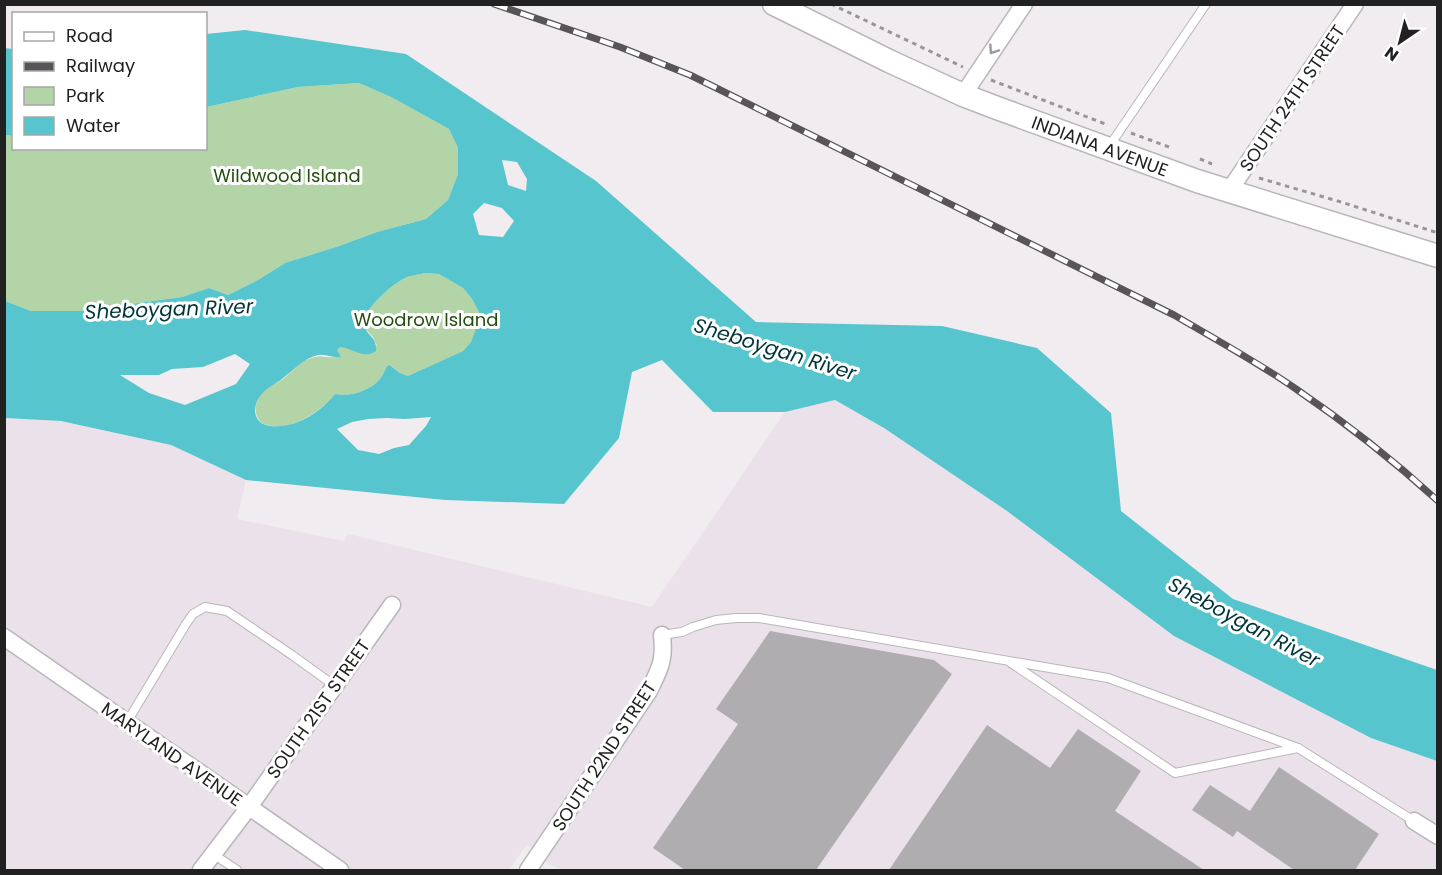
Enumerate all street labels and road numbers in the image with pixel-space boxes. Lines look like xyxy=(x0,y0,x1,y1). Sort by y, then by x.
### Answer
street label: SOUTH 24TH STREET xyxy=(1234,20,1351,176)
street label: INDIANA AVENUE xyxy=(1028,109,1172,182)
street label: SOUTH 21ST STREET xyxy=(261,634,376,784)
street label: SOUTH 22ND STREET xyxy=(546,676,662,836)
street label: MARYLAND AVENUE xyxy=(97,696,247,812)

